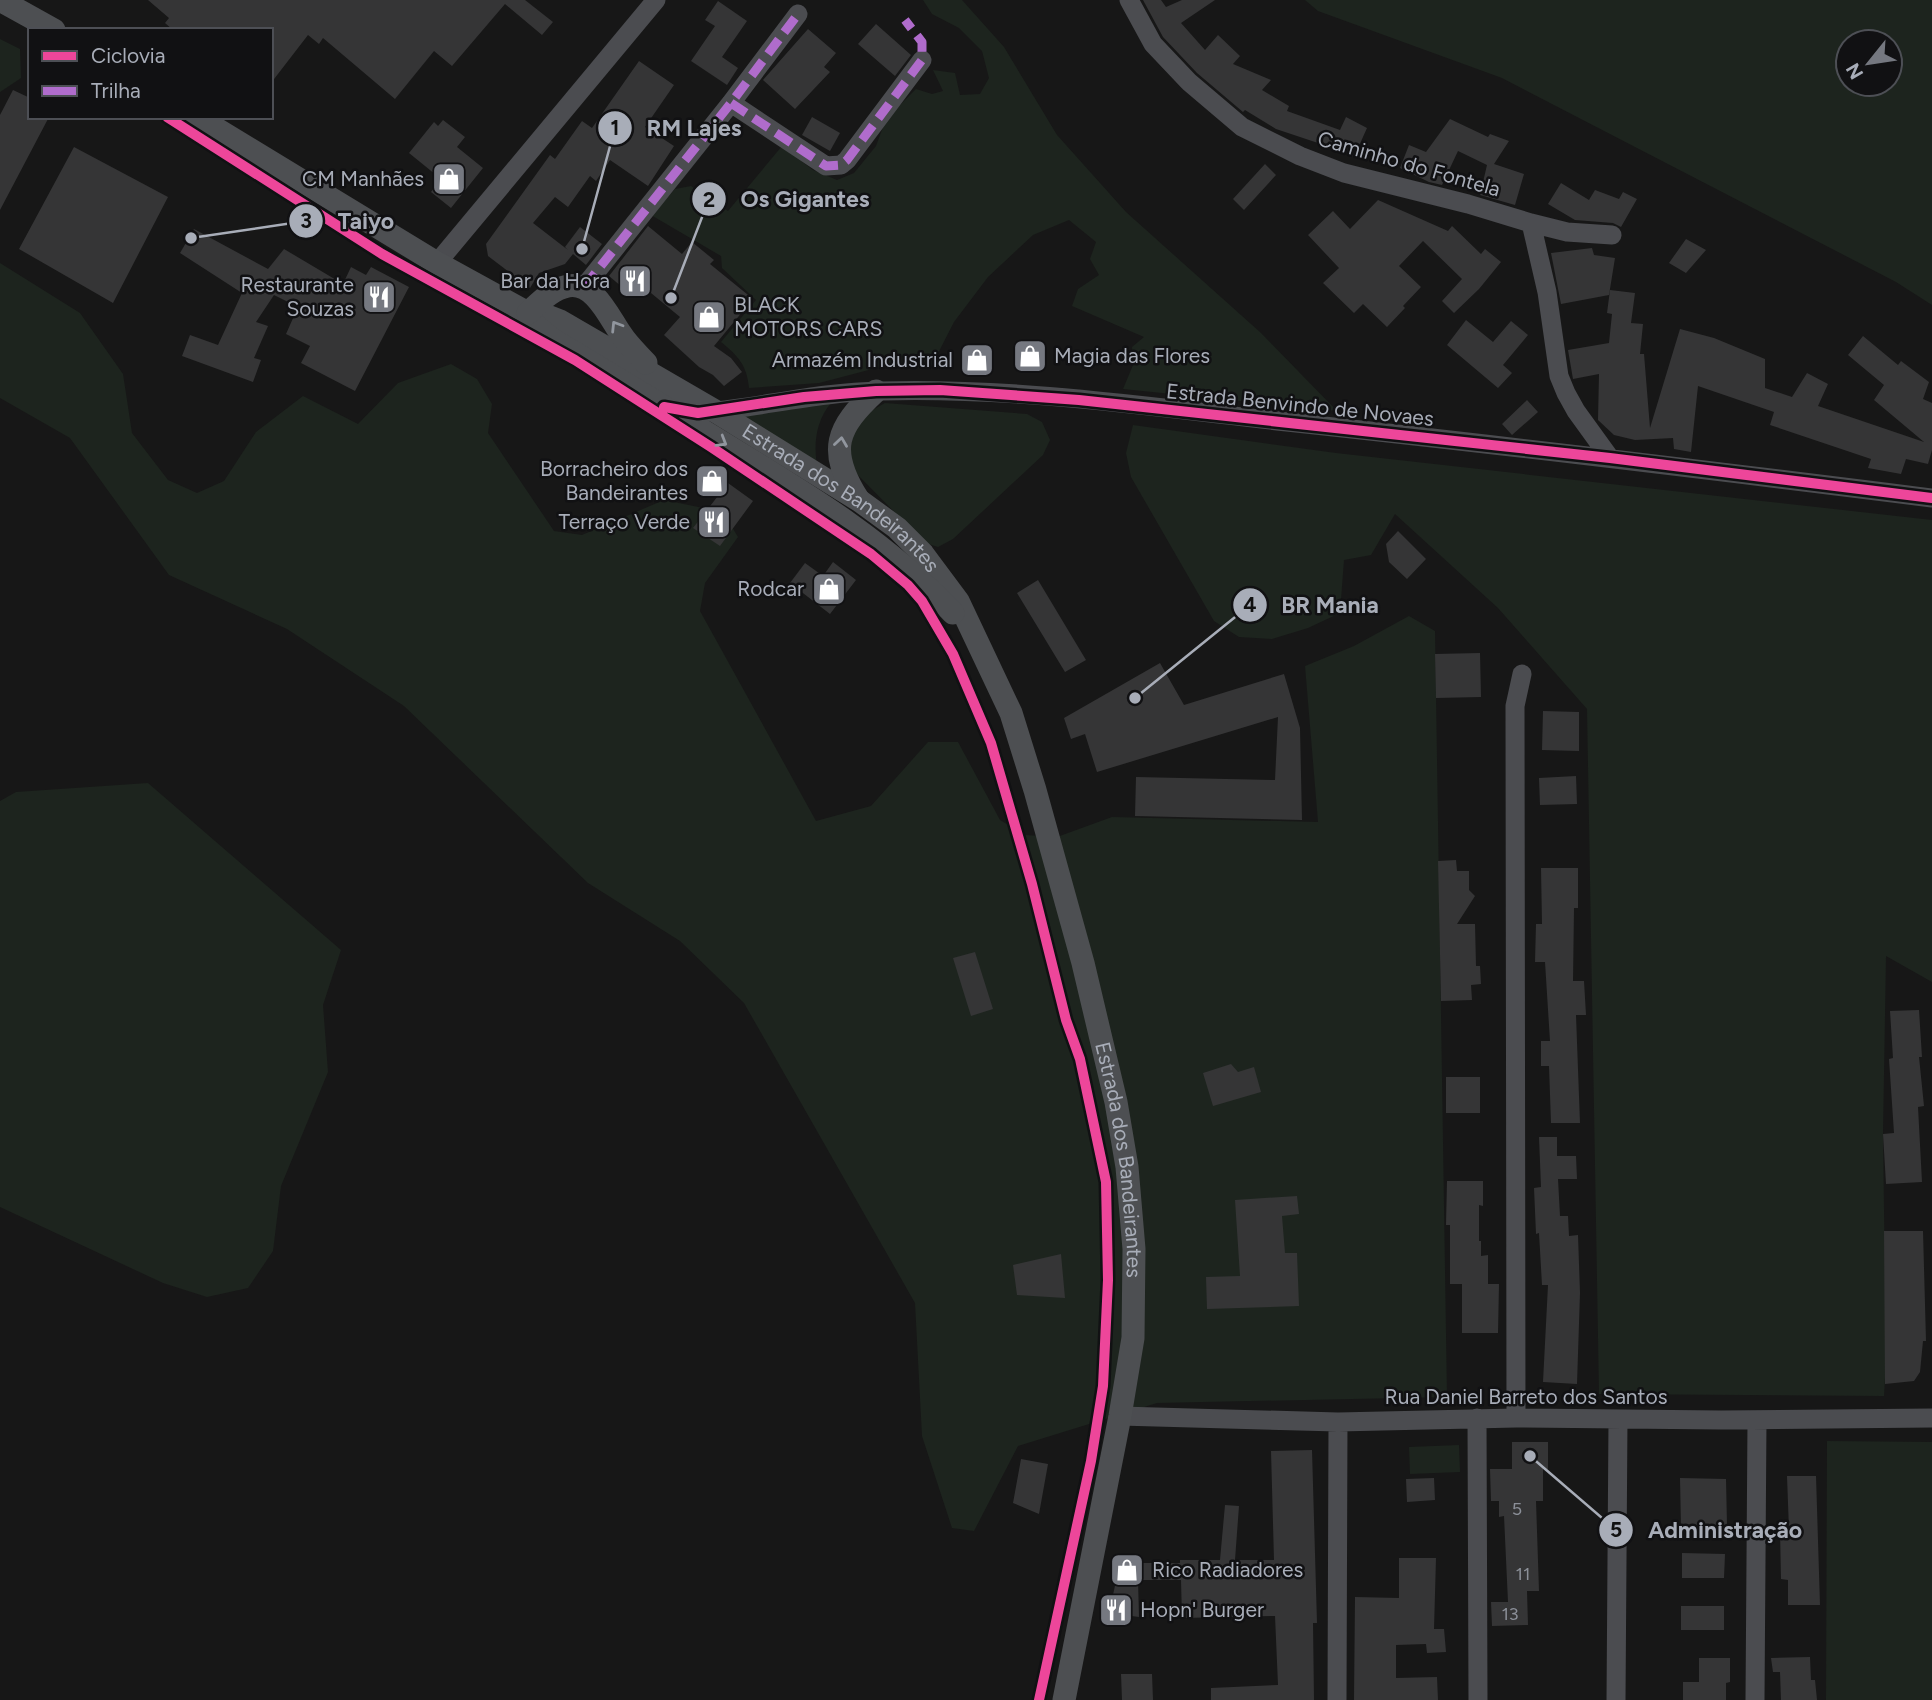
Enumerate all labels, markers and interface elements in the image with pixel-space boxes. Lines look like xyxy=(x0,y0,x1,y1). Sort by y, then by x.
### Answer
legend xyxy=(28,28,273,119)
north arrow xyxy=(1834,28,1904,98)
text: Ciclovia xyxy=(91,43,165,68)
text: N xyxy=(1841,59,1868,83)
text: Trilha xyxy=(91,78,141,103)
callout: RM Lajes xyxy=(598,106,756,150)
text: RM Lajes xyxy=(647,114,742,142)
text: 1 xyxy=(611,115,619,140)
street label: Caminho do Fontela xyxy=(1315,125,1503,202)
shop icon: CM Manhães xyxy=(430,160,468,198)
place label: CM Manhães xyxy=(302,166,424,191)
callout: Os Gigantes xyxy=(692,177,884,221)
text: Os Gigantes xyxy=(740,185,870,213)
text: 2 xyxy=(703,187,715,212)
callout: Taiyo xyxy=(289,199,408,243)
text: Taiyo xyxy=(338,207,394,235)
text: 3 xyxy=(300,208,312,233)
restaurant icon: Bar da Hora xyxy=(616,262,654,300)
place label: Bar da Hora xyxy=(500,268,610,293)
place label: Restaurante Souzas xyxy=(240,272,354,321)
restaurant icon: Restaurante Souzas xyxy=(360,278,398,316)
place label: BLACK MOTORS CARS xyxy=(734,292,882,341)
shop icon: BLACK MOTORS CARS xyxy=(690,298,728,336)
one-way arrow xyxy=(612,321,625,334)
shop icon: Magia das Flores xyxy=(1011,337,1049,375)
shop icon: Armazém Industrial xyxy=(958,341,996,379)
place label: Magia das Flores xyxy=(1054,343,1210,368)
place label: Armazém Industrial xyxy=(772,347,953,372)
street label: Estrada Benvindo de Novaes xyxy=(1165,378,1435,431)
street label: Estrada dos Bandeirantes xyxy=(738,418,945,577)
one-way arrow xyxy=(714,434,727,447)
one-way arrow xyxy=(834,436,849,448)
place label: Borracheiro dos Bandeirantes xyxy=(540,456,688,505)
shop icon: Borracheiro dos Bandeirantes xyxy=(693,462,731,500)
restaurant icon: Terraço Verde xyxy=(695,503,733,541)
place label: Terraço Verde xyxy=(559,509,690,534)
shop icon: Rodcar xyxy=(810,570,848,608)
place label: Rodcar xyxy=(737,576,804,601)
callout: BR Mania xyxy=(1232,583,1393,627)
text: BR Mania xyxy=(1281,591,1379,619)
text: 4 xyxy=(1243,592,1257,617)
street label: Estrada dos Bandeirantes xyxy=(1090,1039,1147,1278)
street label: Rua Daniel Barreto dos Santos xyxy=(1385,1384,1667,1409)
house number: 5 xyxy=(1512,1498,1522,1520)
callout: Administração xyxy=(1599,1508,1816,1552)
text: Administração xyxy=(1648,1516,1802,1544)
text: 5 xyxy=(1610,1517,1622,1542)
shop icon: Rico Radiadores xyxy=(1108,1551,1146,1589)
place label: Rico Radiadores xyxy=(1152,1557,1303,1582)
house number: 11 xyxy=(1516,1563,1530,1585)
restaurant icon: Hopn' Burger xyxy=(1097,1591,1135,1629)
place label: Hopn' Burger xyxy=(1140,1597,1264,1622)
house number: 13 xyxy=(1501,1603,1519,1625)

